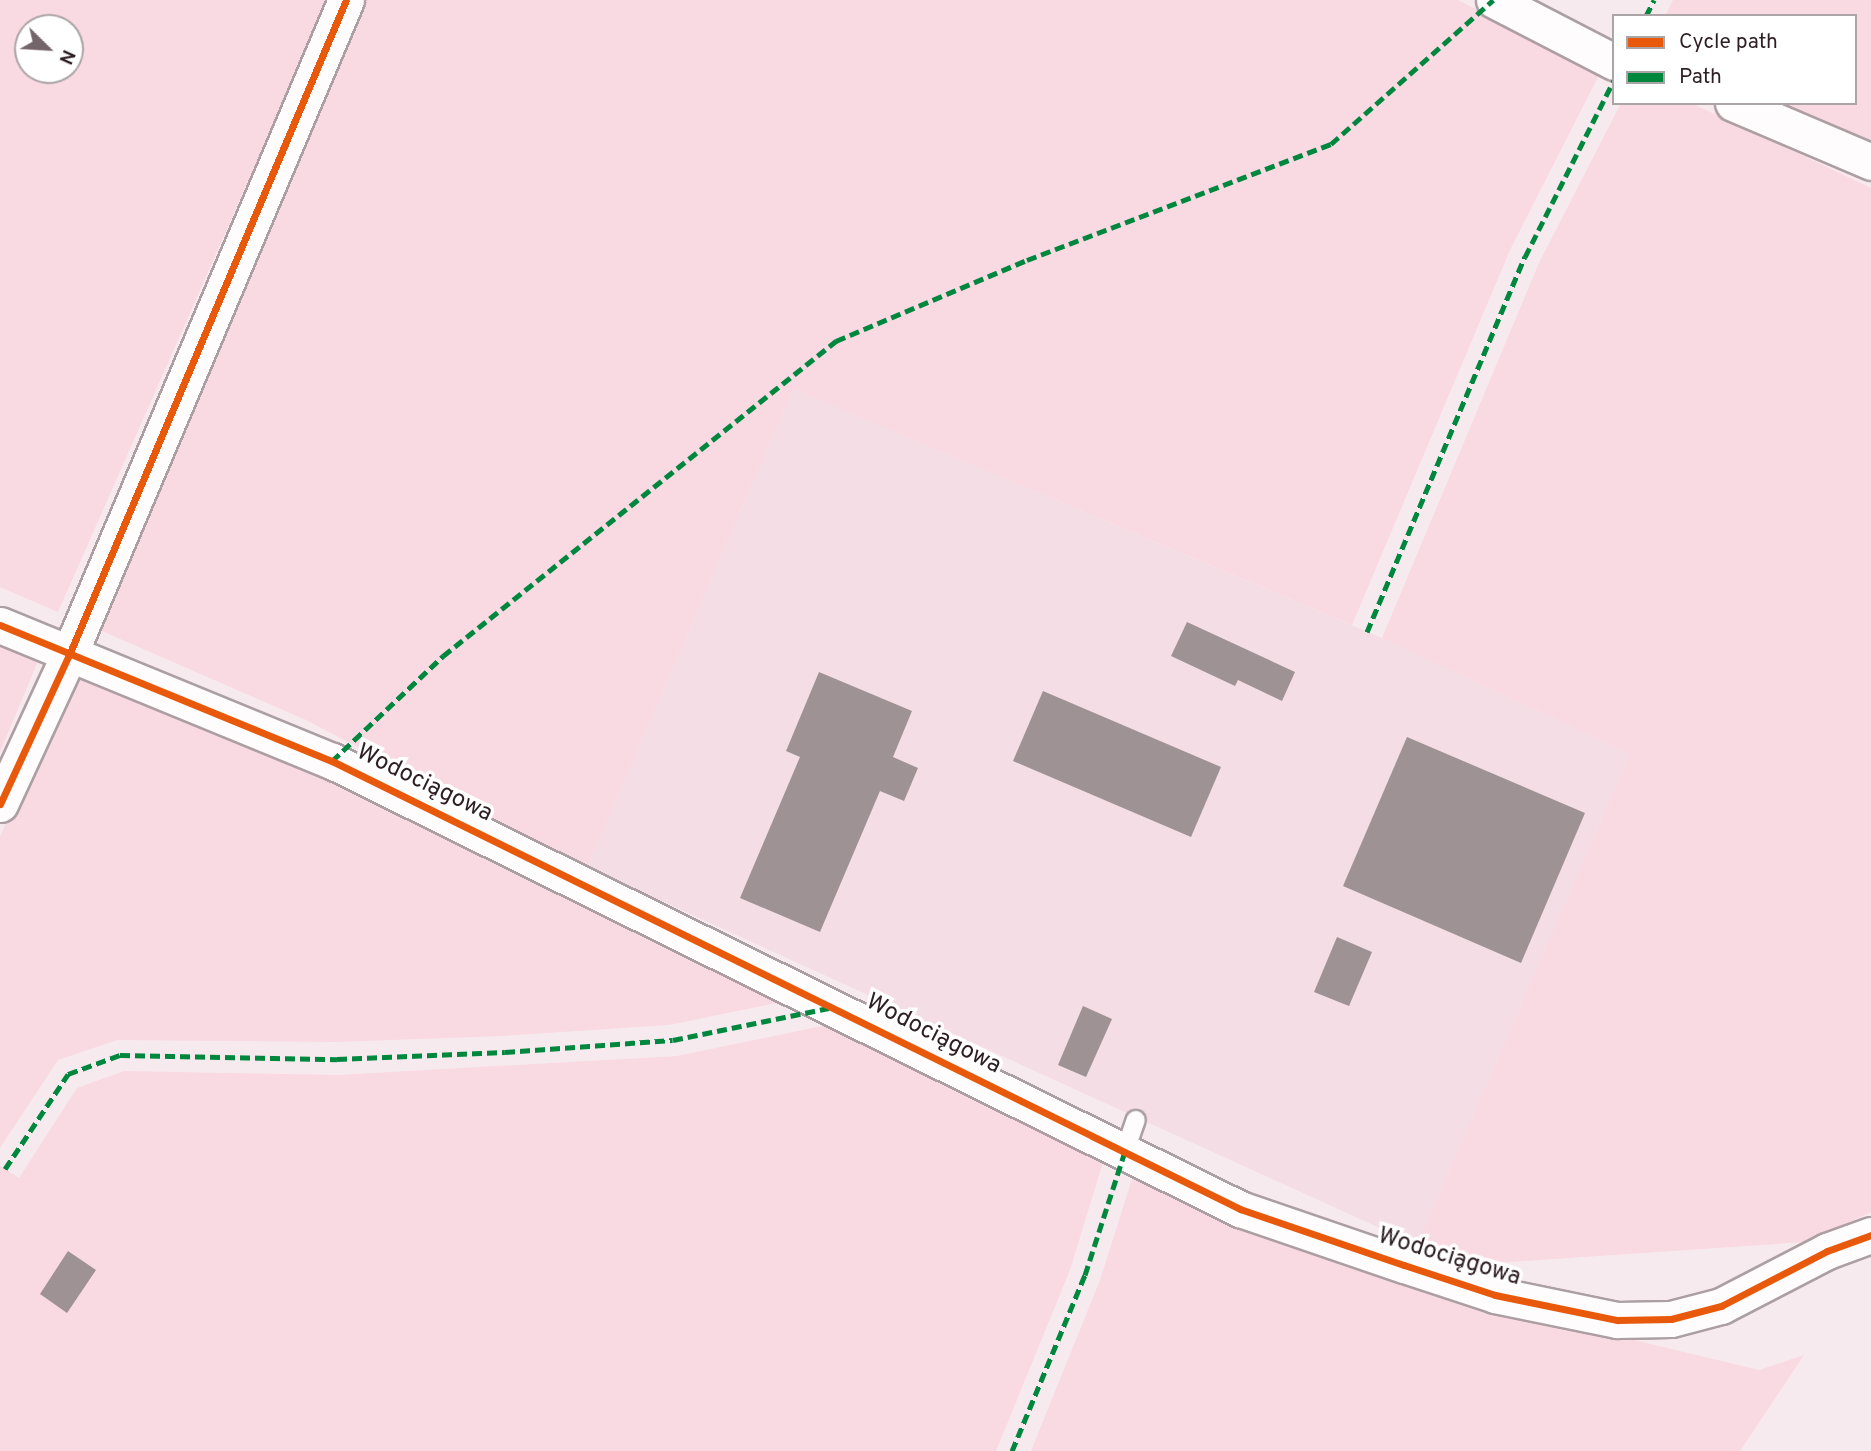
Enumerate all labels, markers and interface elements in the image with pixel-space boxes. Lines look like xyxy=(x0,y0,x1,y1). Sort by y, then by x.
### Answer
north arrow xyxy=(14,14,84,84)
legend xyxy=(1612,14,1857,105)
text: Cycle path xyxy=(1679,29,1778,56)
text: N xyxy=(53,46,80,68)
text: Path xyxy=(1679,64,1722,91)
street label: Wodociągowa xyxy=(351,739,497,829)
street label: Wodociągowa xyxy=(861,989,1005,1081)
street label: Wodociągowa xyxy=(1374,1223,1524,1293)

